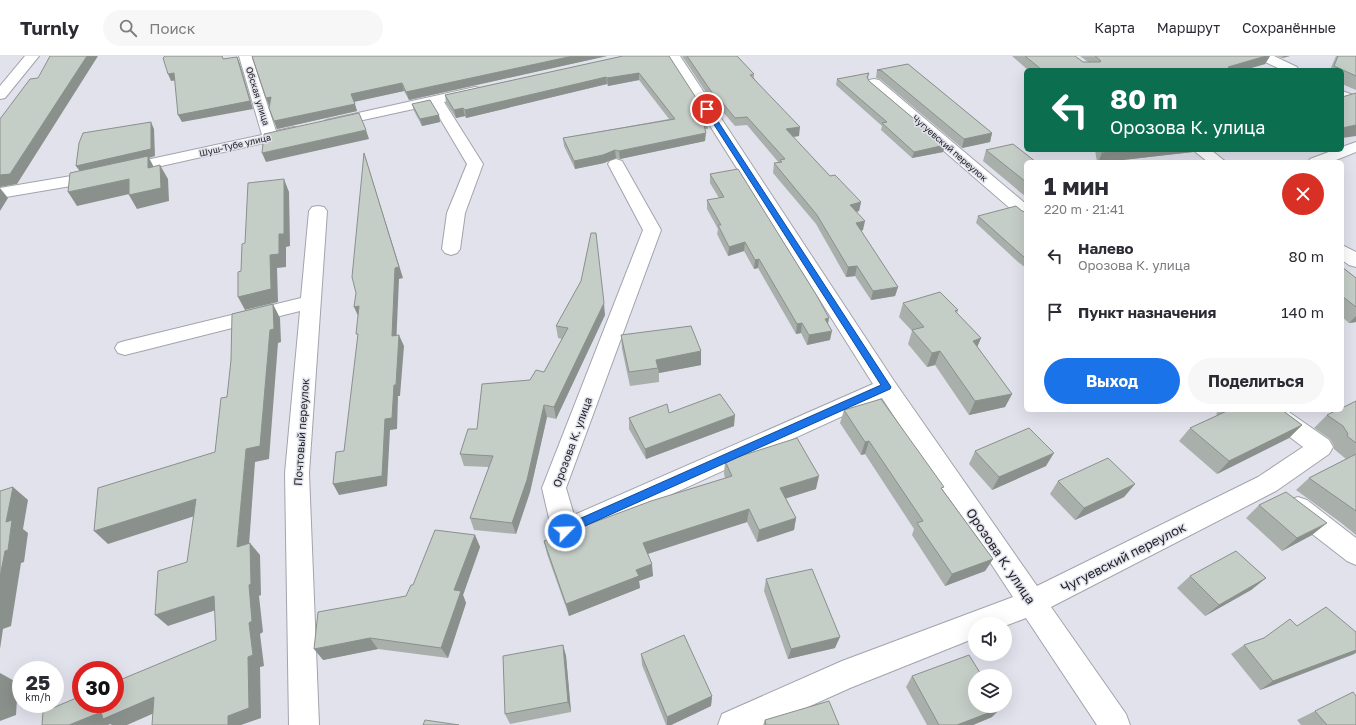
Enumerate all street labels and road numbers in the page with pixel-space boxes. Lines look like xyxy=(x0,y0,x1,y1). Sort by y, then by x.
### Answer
street label: Обская улица xyxy=(244,65,272,127)
street label: Чугуевский переулок xyxy=(910,112,990,184)
street label: Шуш-Тубе улица xyxy=(198,131,272,159)
street label: Почтовый переулок xyxy=(291,377,311,486)
street label: Орозова К. улица xyxy=(550,395,594,489)
street label: Орозова К. улица xyxy=(963,505,1039,607)
street label: Чугуевский переулок xyxy=(1058,518,1189,596)

